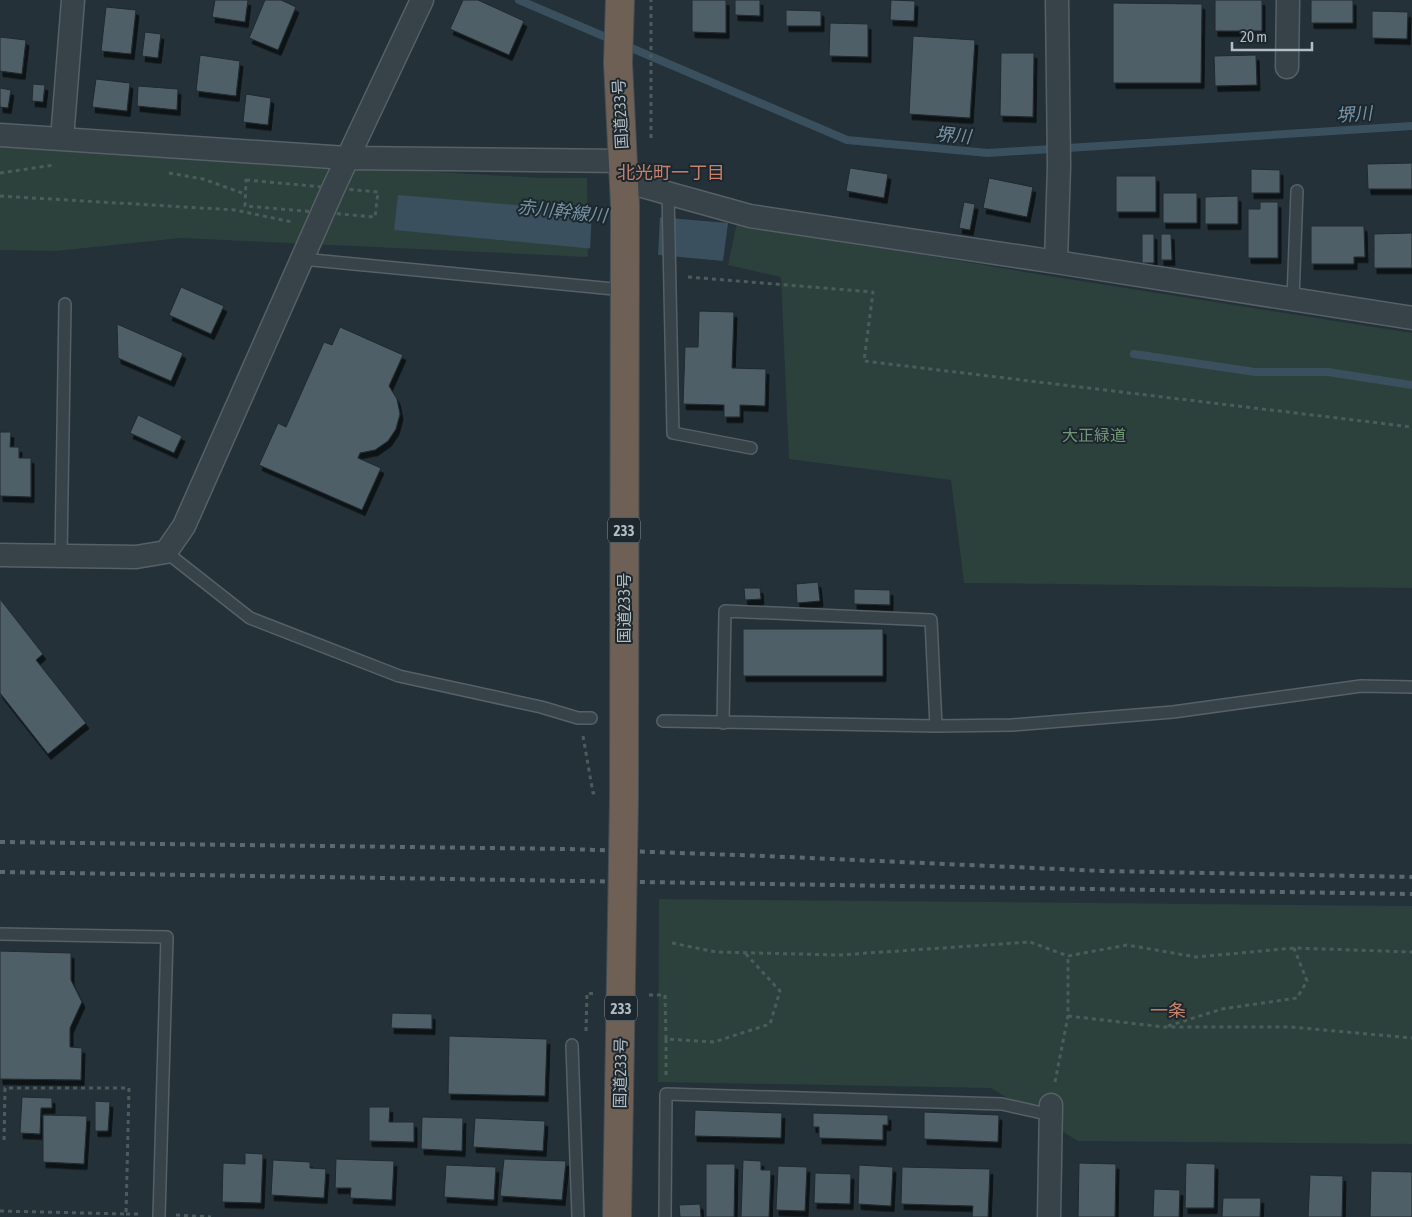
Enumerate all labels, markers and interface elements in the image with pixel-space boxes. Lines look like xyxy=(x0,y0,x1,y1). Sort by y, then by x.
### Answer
scale bar xyxy=(1232,20,1312,52)
text: 20 m xyxy=(1240,28,1267,45)
street label: 国道233号 xyxy=(609,78,631,150)
water label: 堺川 xyxy=(1335,102,1375,126)
water label: 堺川 xyxy=(934,123,974,147)
district label: 北光町一丁目 xyxy=(617,162,725,183)
water label: 赤川幹線川 xyxy=(516,196,610,226)
park label: 大正緑道 xyxy=(1062,426,1126,444)
road number: 233 xyxy=(608,518,640,542)
street label: 国道233号 xyxy=(615,573,633,643)
road number: 233 xyxy=(605,996,637,1020)
district label: 一条 xyxy=(1150,1000,1186,1021)
street label: 国道233号 xyxy=(610,1038,630,1108)

